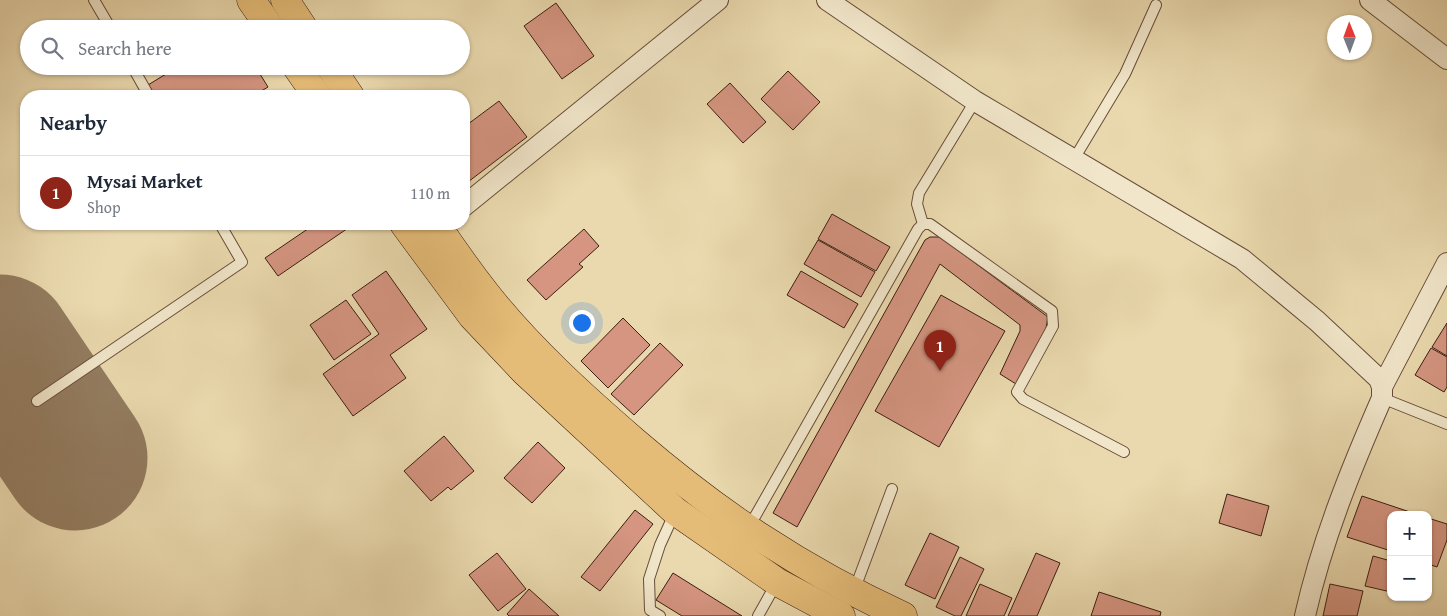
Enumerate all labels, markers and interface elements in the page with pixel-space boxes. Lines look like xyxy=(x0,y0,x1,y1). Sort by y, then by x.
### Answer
north arrow xyxy=(1327,15,1372,60)
search box xyxy=(20,20,470,75)
icon: search xyxy=(38,34,66,62)
text: Search here xyxy=(78,34,172,62)
text: Nearby xyxy=(40,107,107,138)
text: Mysai Market xyxy=(87,167,203,195)
text: 1 xyxy=(52,181,60,205)
text: 110 m xyxy=(410,181,450,205)
text: Shop xyxy=(87,195,121,219)
your location xyxy=(569,310,595,336)
pin: 1 xyxy=(924,330,956,371)
map controls xyxy=(1387,511,1432,601)
button: + xyxy=(1387,511,1432,556)
button: − xyxy=(1387,556,1432,601)

